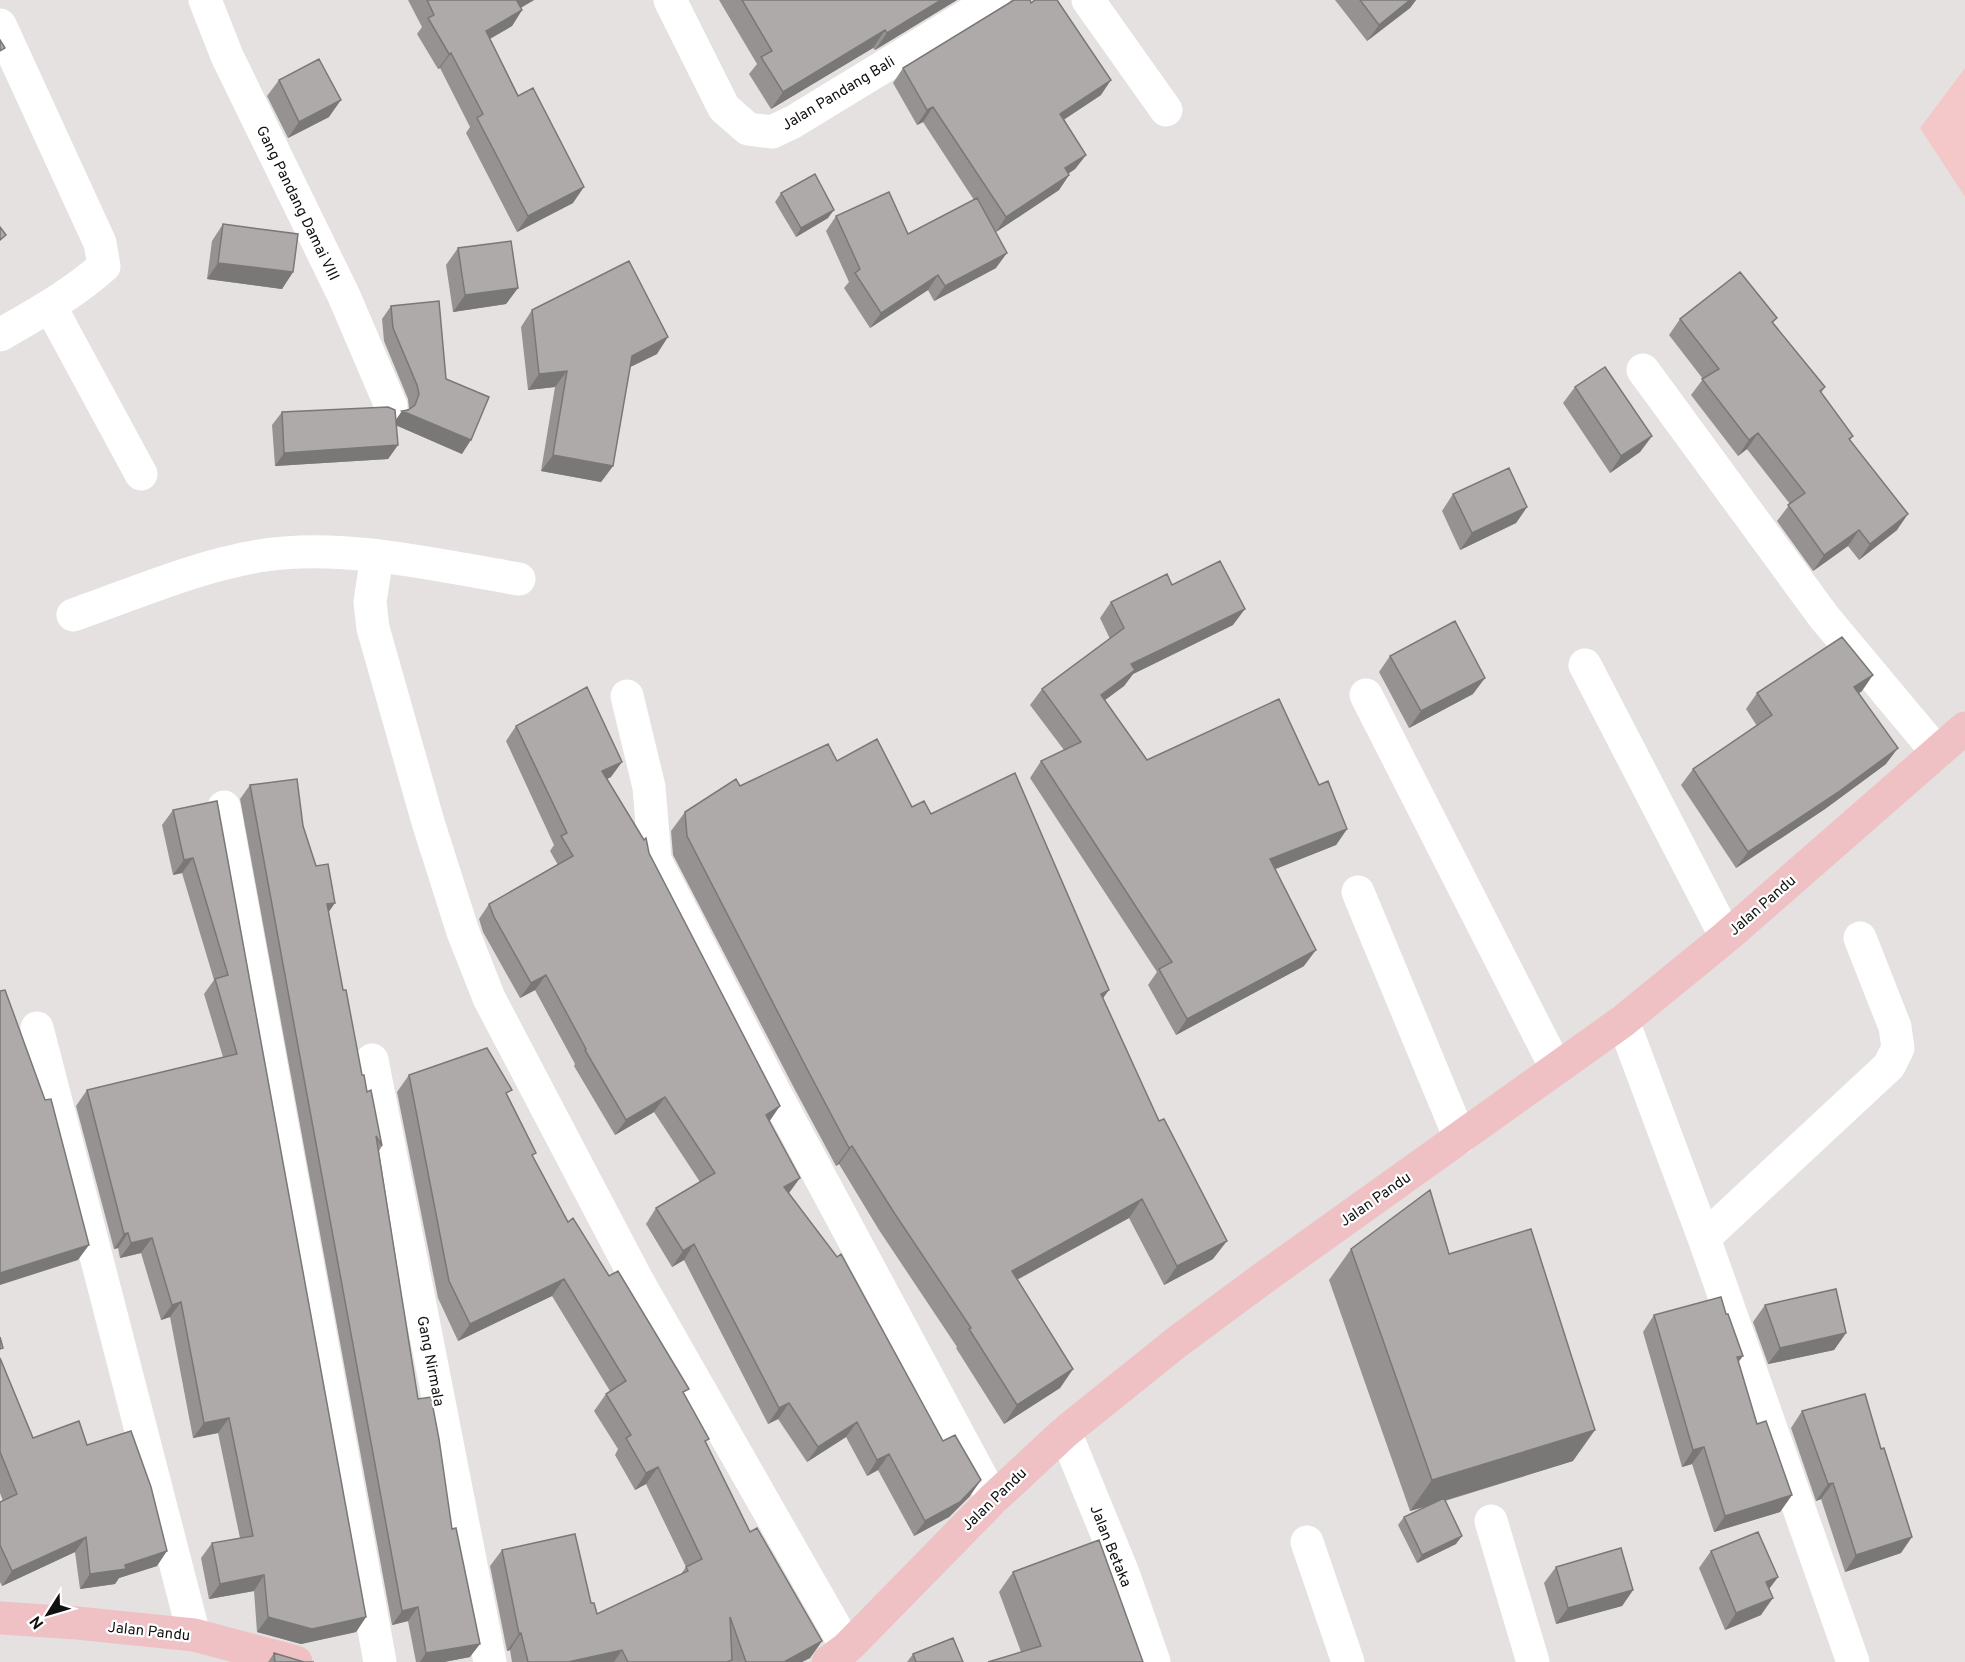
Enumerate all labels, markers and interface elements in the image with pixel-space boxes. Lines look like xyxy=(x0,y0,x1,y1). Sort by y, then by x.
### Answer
street label: Jalan Pandang Bali xyxy=(779,53,899,136)
street label: Gang Pandang Damai VIII xyxy=(251,123,342,284)
street label: Jalan Pandu xyxy=(1725,872,1800,940)
street label: Jalan Pandu xyxy=(1336,1169,1415,1232)
street label: Gang Nirmala xyxy=(411,1314,448,1408)
street label: Jalan Pandu xyxy=(959,1464,1031,1536)
street label: Jalan Betaka xyxy=(1085,1503,1135,1590)
north arrow xyxy=(18,1584,78,1644)
text: N xyxy=(26,1611,49,1632)
street label: Jalan Pandu xyxy=(107,1619,191,1646)

